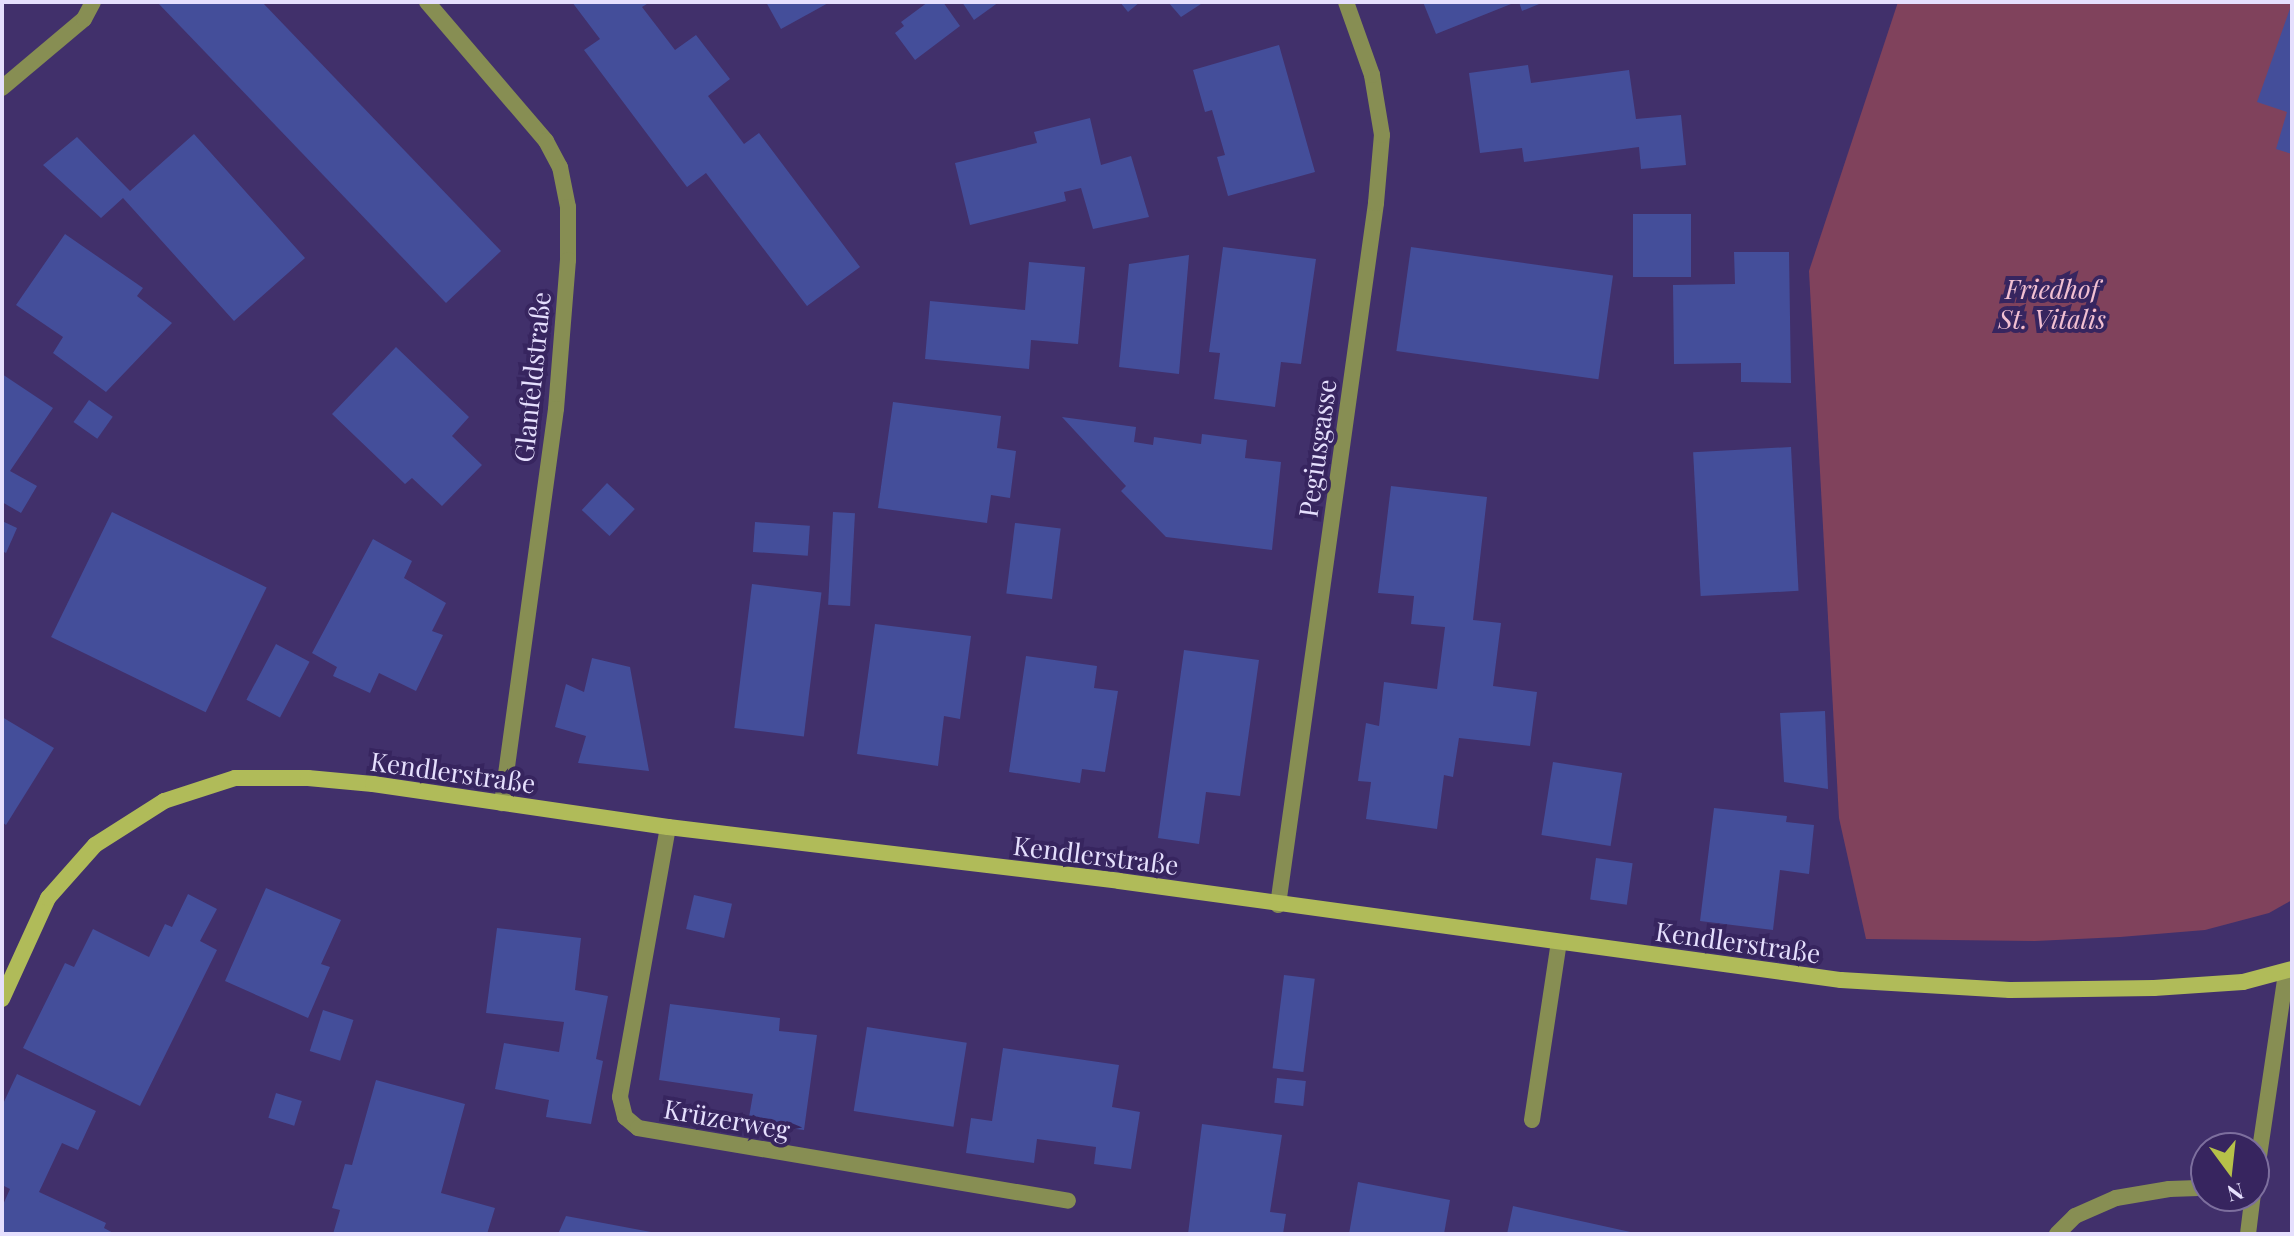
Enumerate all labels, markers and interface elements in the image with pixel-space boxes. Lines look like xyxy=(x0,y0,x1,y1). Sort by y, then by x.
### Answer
park label: Friedhof St. Vitalis xyxy=(1998,273,2106,334)
street label: Glanfeldstraße xyxy=(508,290,556,464)
street label: Pegiusgasse xyxy=(1292,377,1342,519)
street label: Kendlerstraße xyxy=(368,745,538,799)
street label: Kendlerstraße xyxy=(1012,829,1180,881)
street label: Kendlerstraße xyxy=(1653,915,1823,969)
street label: Krüzerweg xyxy=(662,1093,792,1145)
north arrow xyxy=(2190,1132,2270,1212)
text: N xyxy=(2224,1177,2247,1210)

